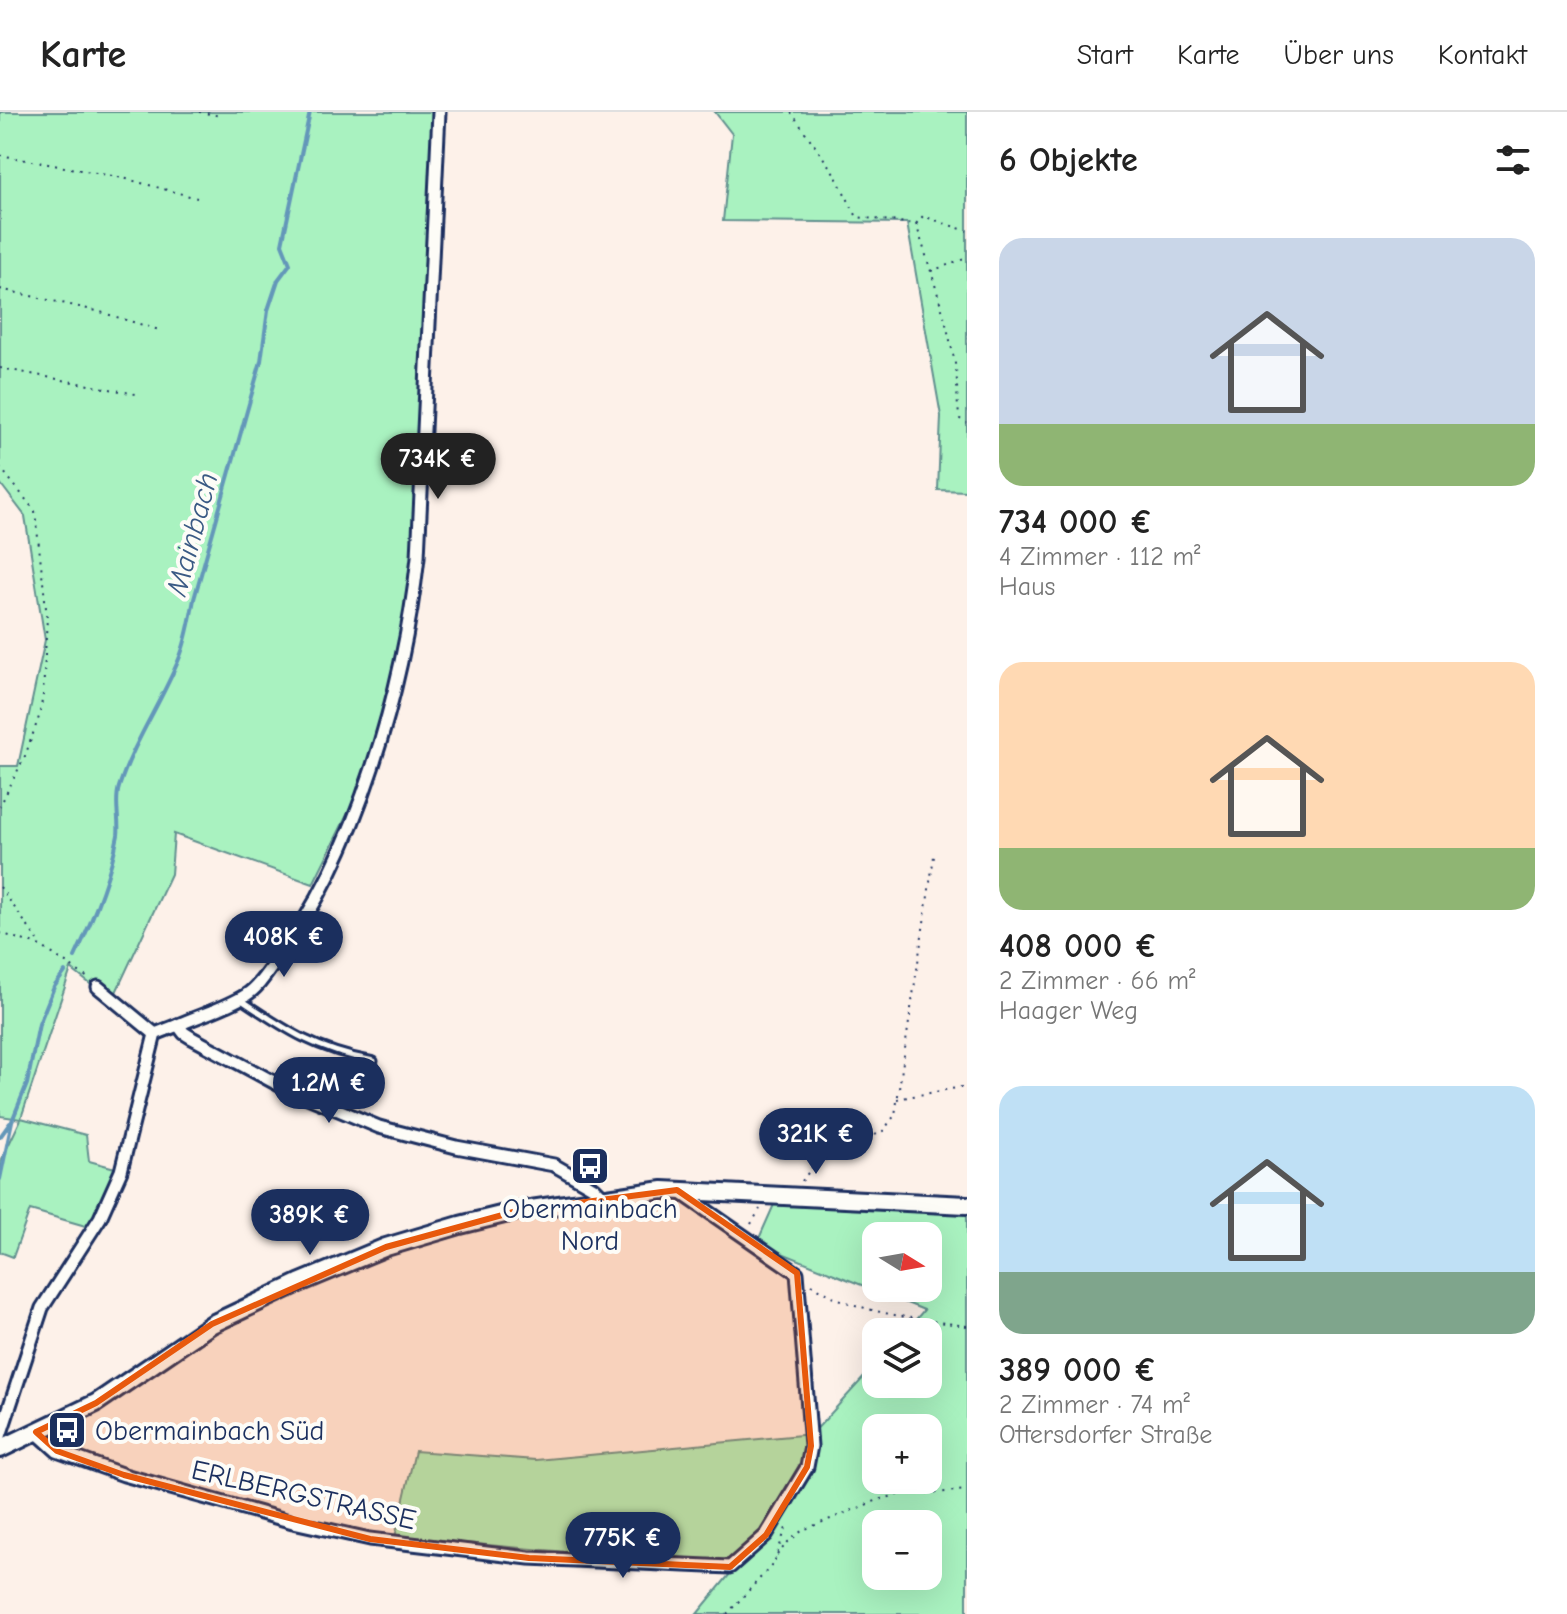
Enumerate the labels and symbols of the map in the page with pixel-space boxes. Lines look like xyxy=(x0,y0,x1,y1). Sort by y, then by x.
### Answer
pin: 734K € xyxy=(373,433,503,501)
water label: Mainbach xyxy=(159,469,226,601)
pin: 408K € xyxy=(219,911,349,979)
pin: 1.2M € xyxy=(264,1057,394,1125)
pin: 321K € xyxy=(751,1108,881,1176)
bus stop icon: Obermainbach Nord xyxy=(569,1145,611,1187)
pin: 389K € xyxy=(245,1189,375,1257)
place label: Obermainbach Nord xyxy=(502,1193,678,1257)
north arrow xyxy=(862,1222,942,1302)
bus stop icon: Obermainbach Süd xyxy=(46,1409,88,1451)
place label: Obermainbach Süd xyxy=(95,1415,324,1447)
street label: ERLBERGSTRASSE xyxy=(188,1454,419,1536)
pin: 775K € xyxy=(558,1512,688,1580)

